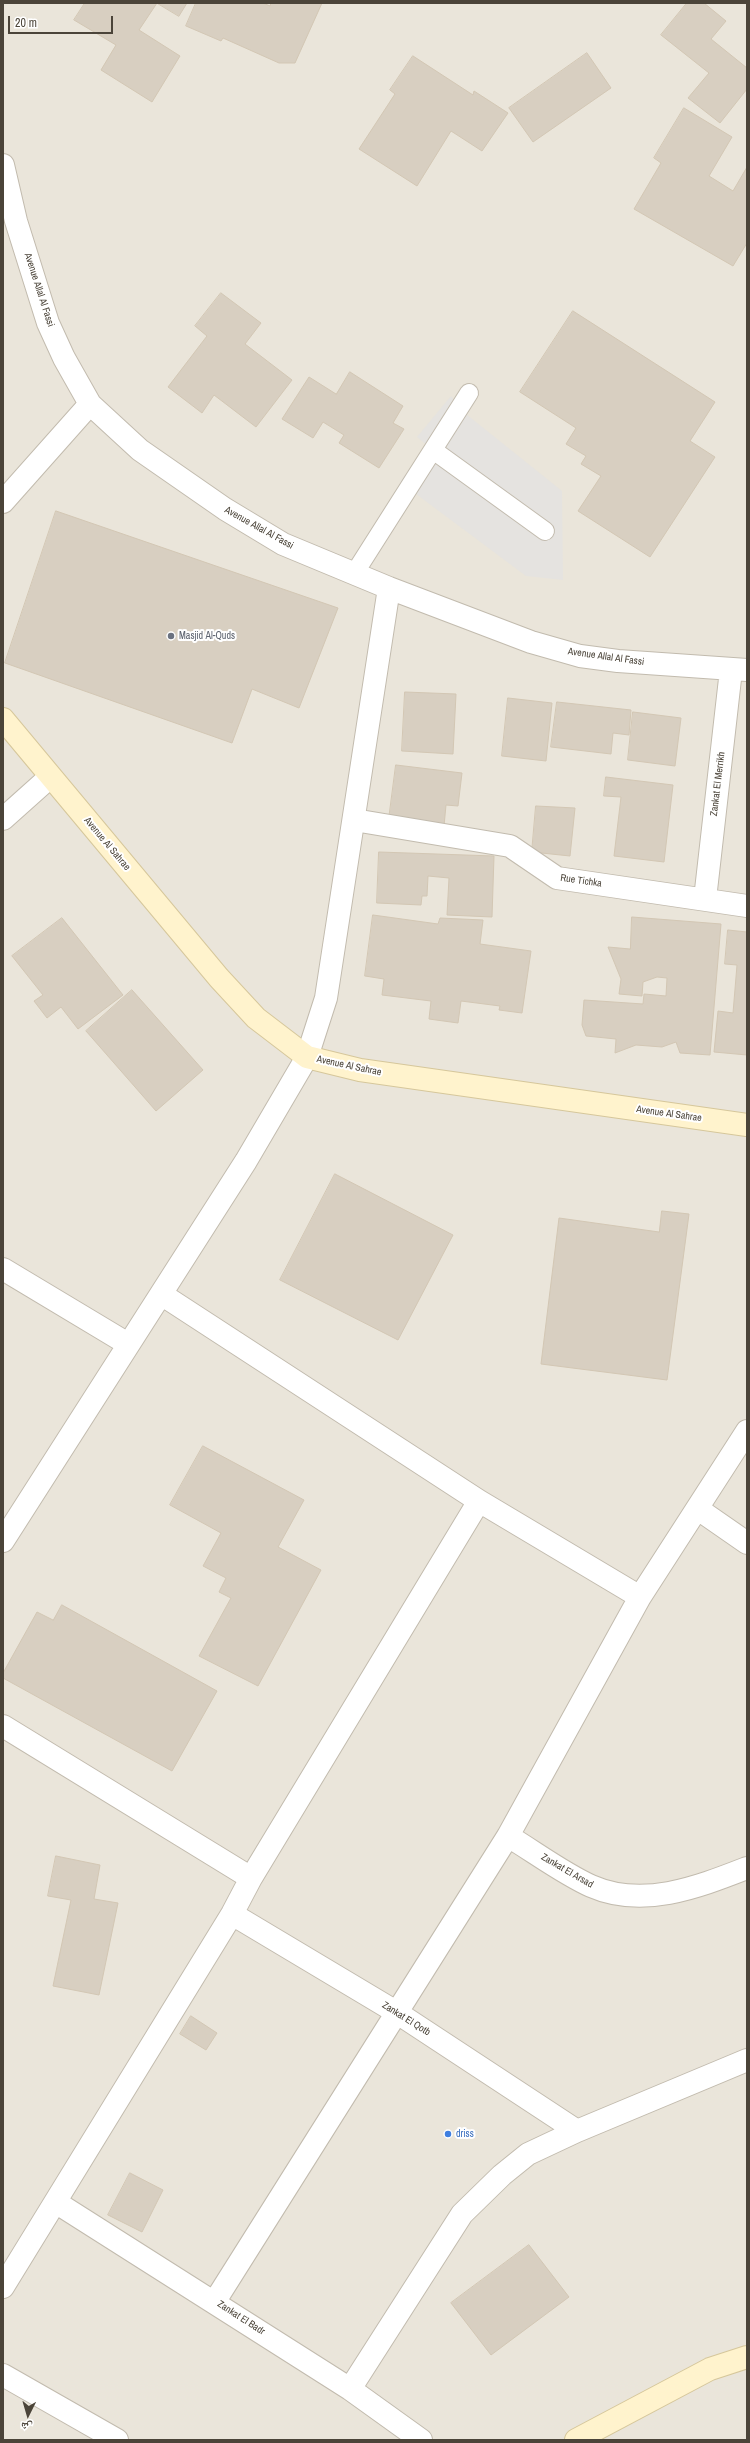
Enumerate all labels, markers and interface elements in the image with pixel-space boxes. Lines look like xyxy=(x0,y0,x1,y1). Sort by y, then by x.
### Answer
scale bar xyxy=(10,8,115,34)
text: 20 m xyxy=(15,15,37,31)
street label: Avenue Allal Al Fassi xyxy=(21,252,57,328)
street label: Avenue Allal Al Fassi xyxy=(222,504,296,552)
place label: Masjid Al-Quds xyxy=(179,630,235,642)
marker: Masjid Al-Quds xyxy=(166,631,176,641)
street label: Avenue Allal Al Fassi xyxy=(567,646,645,668)
street label: Zankat El Merrikh xyxy=(708,751,728,817)
street label: Avenue Al Sahrae xyxy=(81,815,133,873)
street label: Rue Tichka xyxy=(559,872,603,890)
street label: Avenue Al Sahrae xyxy=(315,1053,383,1079)
street label: Avenue Al Sahrae xyxy=(636,1103,702,1125)
street label: Zankat El Arsad xyxy=(539,1851,595,1891)
street label: Zankat El Qotb xyxy=(380,1999,432,2039)
place label: driss xyxy=(456,2128,474,2140)
marker: driss xyxy=(443,2129,453,2139)
street label: Zankat El Badr xyxy=(215,2298,267,2338)
north arrow xyxy=(8,2395,48,2435)
text: ش xyxy=(21,2419,33,2434)

